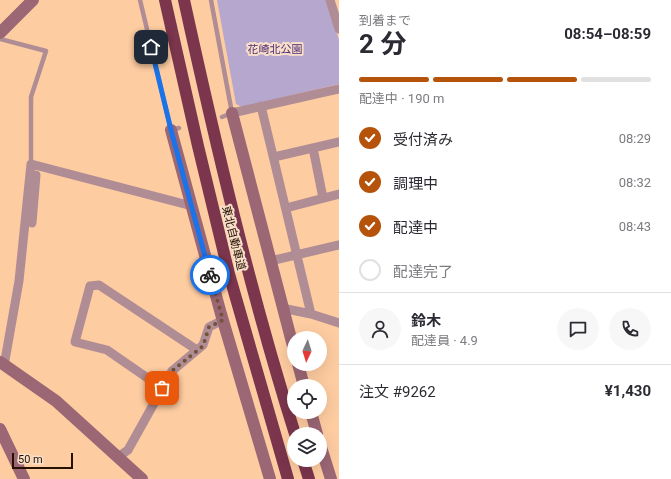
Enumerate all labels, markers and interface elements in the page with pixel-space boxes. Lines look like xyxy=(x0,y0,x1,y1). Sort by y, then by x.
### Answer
text: 到着まで xyxy=(359,13,411,28)
text: 08:54–08:59 xyxy=(564,25,651,43)
text: 2 分 xyxy=(359,29,406,59)
pin xyxy=(134,30,168,64)
icon: home xyxy=(140,36,162,58)
park label: 花崎北公園 xyxy=(248,43,303,56)
text: 配達中 · 190 m xyxy=(359,91,444,106)
icon: check xyxy=(359,127,381,149)
text: 受付済み xyxy=(393,131,453,149)
text: 08:29 xyxy=(619,131,651,146)
icon: check xyxy=(359,171,381,193)
text: 調理中 xyxy=(393,175,438,193)
text: 08:32 xyxy=(619,175,651,190)
street label: 東北自動車道 xyxy=(219,205,248,272)
icon: check xyxy=(359,215,381,237)
text: 配達中 xyxy=(393,219,438,237)
text: 08:43 xyxy=(619,219,651,234)
courier xyxy=(190,255,230,295)
text: 配達完了 xyxy=(393,263,453,281)
icon: bike xyxy=(199,264,221,286)
button: person xyxy=(359,308,401,350)
button: chat xyxy=(557,308,599,350)
button: phone xyxy=(609,308,651,350)
text: 鈴木 xyxy=(411,312,441,330)
north arrow xyxy=(287,331,327,371)
map controls xyxy=(287,331,327,467)
text: 配達員 · 4.9 xyxy=(411,333,478,348)
pin xyxy=(145,371,179,405)
icon: bag xyxy=(151,377,173,399)
button: locate xyxy=(287,379,327,419)
text: ¥1,430 xyxy=(605,382,651,400)
text: 注文 #9262 xyxy=(359,383,436,401)
button: layers xyxy=(287,427,327,467)
scale bar xyxy=(12,451,73,470)
text: 50 m xyxy=(18,453,43,466)

